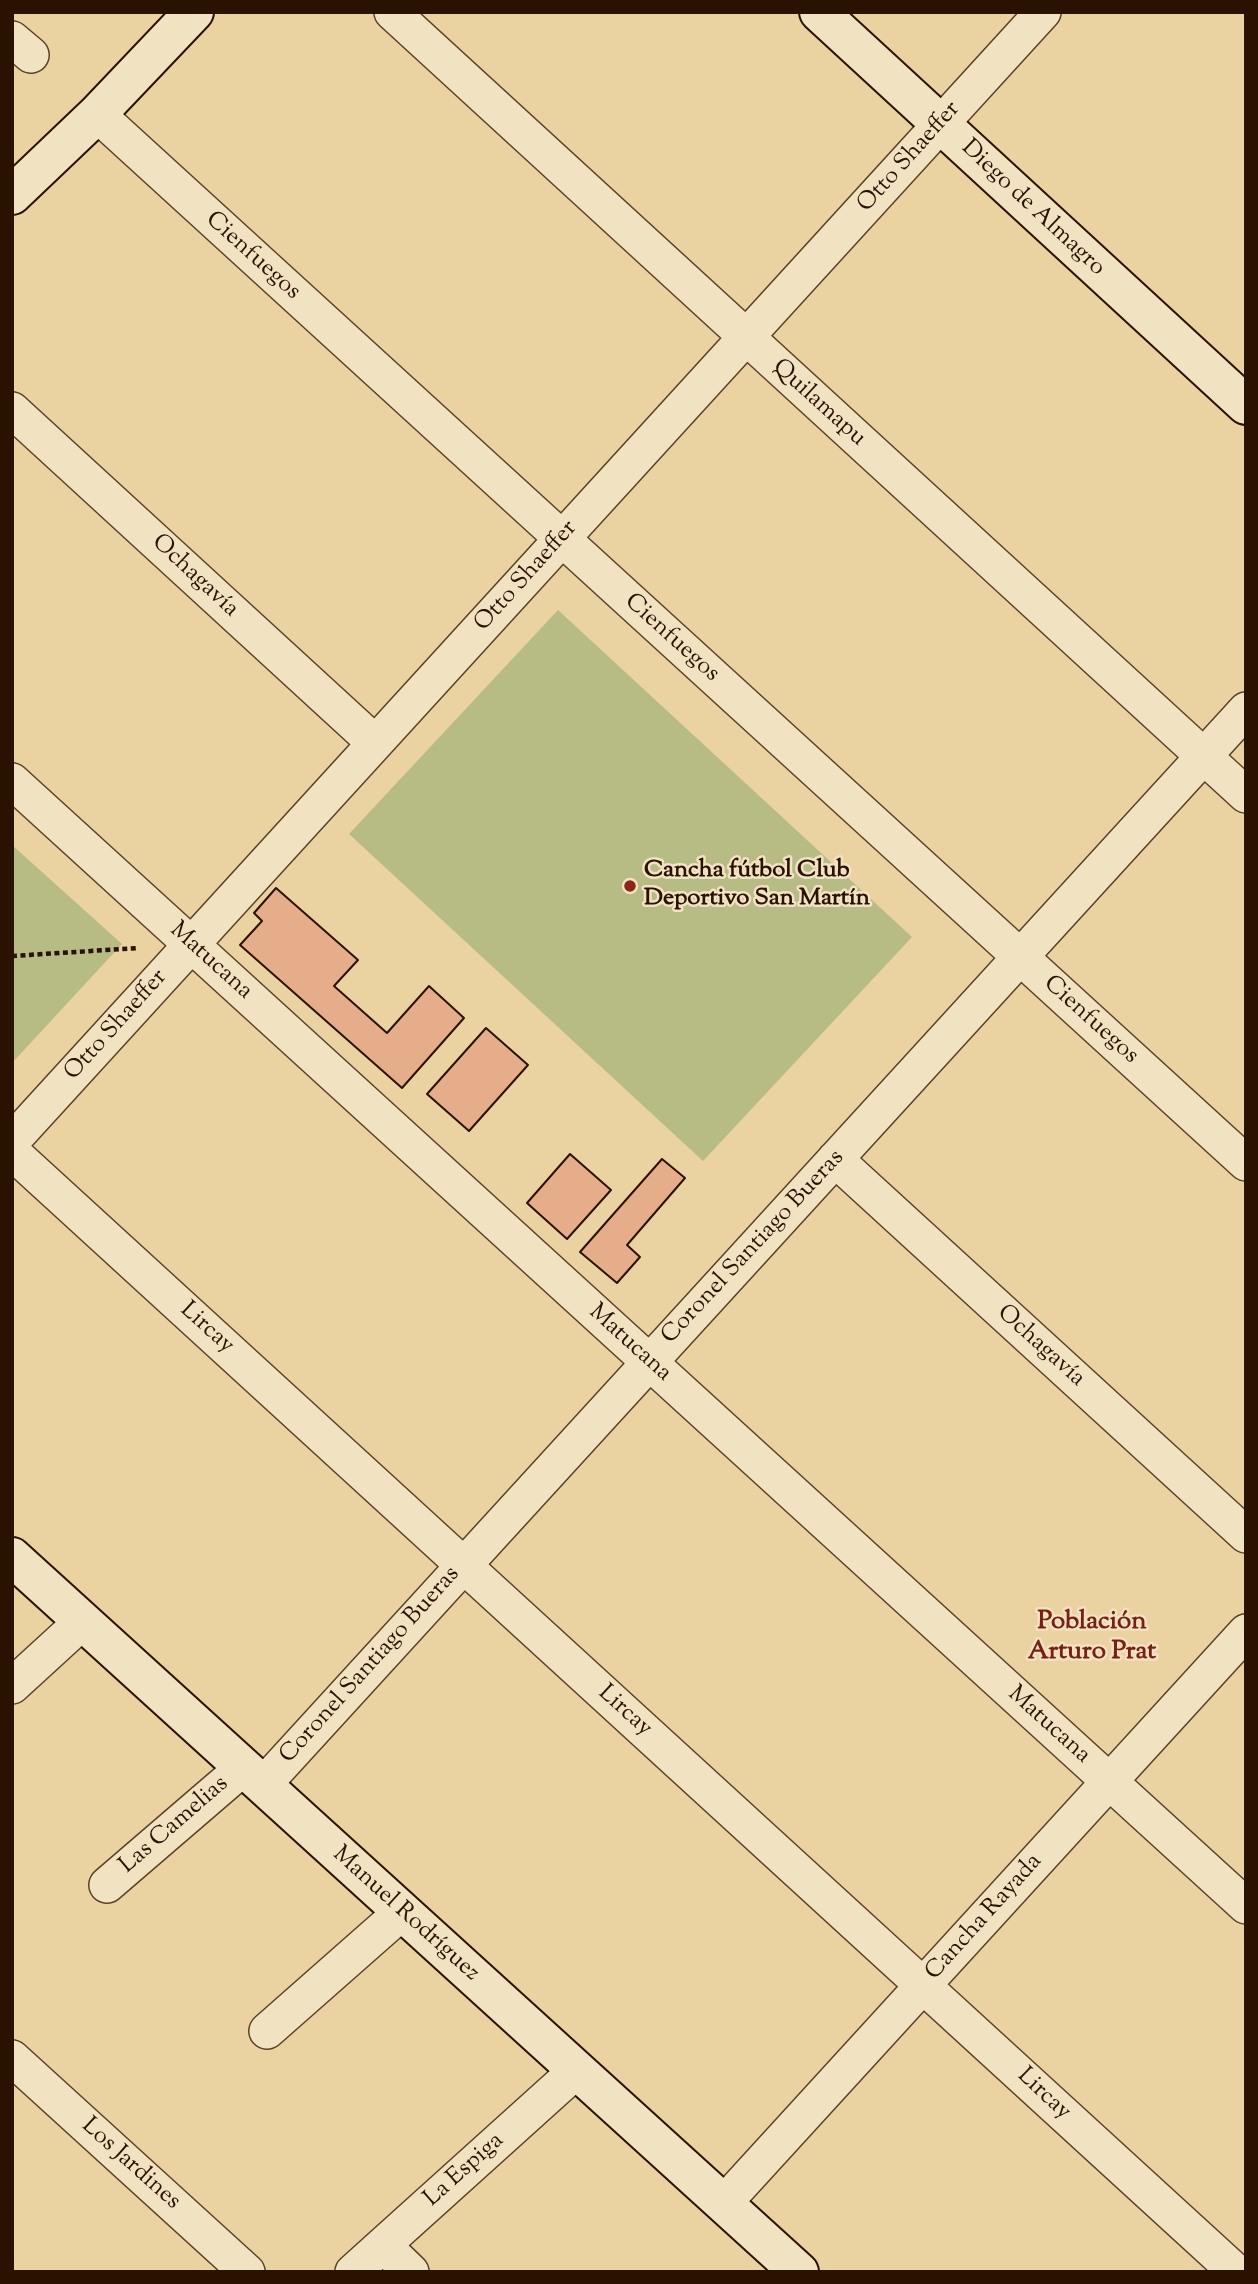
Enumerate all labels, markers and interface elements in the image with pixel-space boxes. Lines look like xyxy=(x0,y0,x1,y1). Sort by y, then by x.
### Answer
street label: Otto Shaeffer xyxy=(853,96,967,220)
street label: Diego de Almagro xyxy=(954,135,1110,283)
street label: Cienfuegos xyxy=(198,207,306,307)
street label: Quilamapu xyxy=(765,354,871,454)
street label: Otto Shaeffer xyxy=(470,515,584,639)
street label: Ochagavía xyxy=(144,529,244,625)
street label: Cienfuegos xyxy=(617,589,725,689)
place label: Cancha fútbol Club Deportivo San Martín xyxy=(644,858,870,914)
marker: Cancha fútbol Club Deportivo San Martín xyxy=(622,878,638,894)
street label: Matucana xyxy=(162,917,258,1007)
street label: Otto Shaeffer xyxy=(60,964,174,1088)
street label: Cienfuegos xyxy=(1036,971,1144,1071)
street label: Coronel Santiago Bueras xyxy=(656,1145,852,1351)
street label: Lircay xyxy=(173,1297,239,1361)
street label: Matucana xyxy=(581,1299,677,1389)
street label: Ochagavía xyxy=(990,1300,1090,1394)
street label: Coronel Santiago Bueras xyxy=(275,1562,467,1770)
district label: Población Arturo Prat xyxy=(1028,1608,1156,1670)
street label: Lircay xyxy=(591,1680,657,1744)
street label: Matucana xyxy=(1000,1681,1096,1771)
street label: Las Camelias xyxy=(115,1771,235,1881)
street label: Manuel Rodríguez xyxy=(325,1841,485,1989)
street label: Cancha Rayada xyxy=(921,1849,1049,1987)
street label: Lircay xyxy=(1010,2063,1076,2127)
street label: Los Jardines xyxy=(74,2113,186,2217)
street label: La Espiga xyxy=(419,2128,511,2214)

